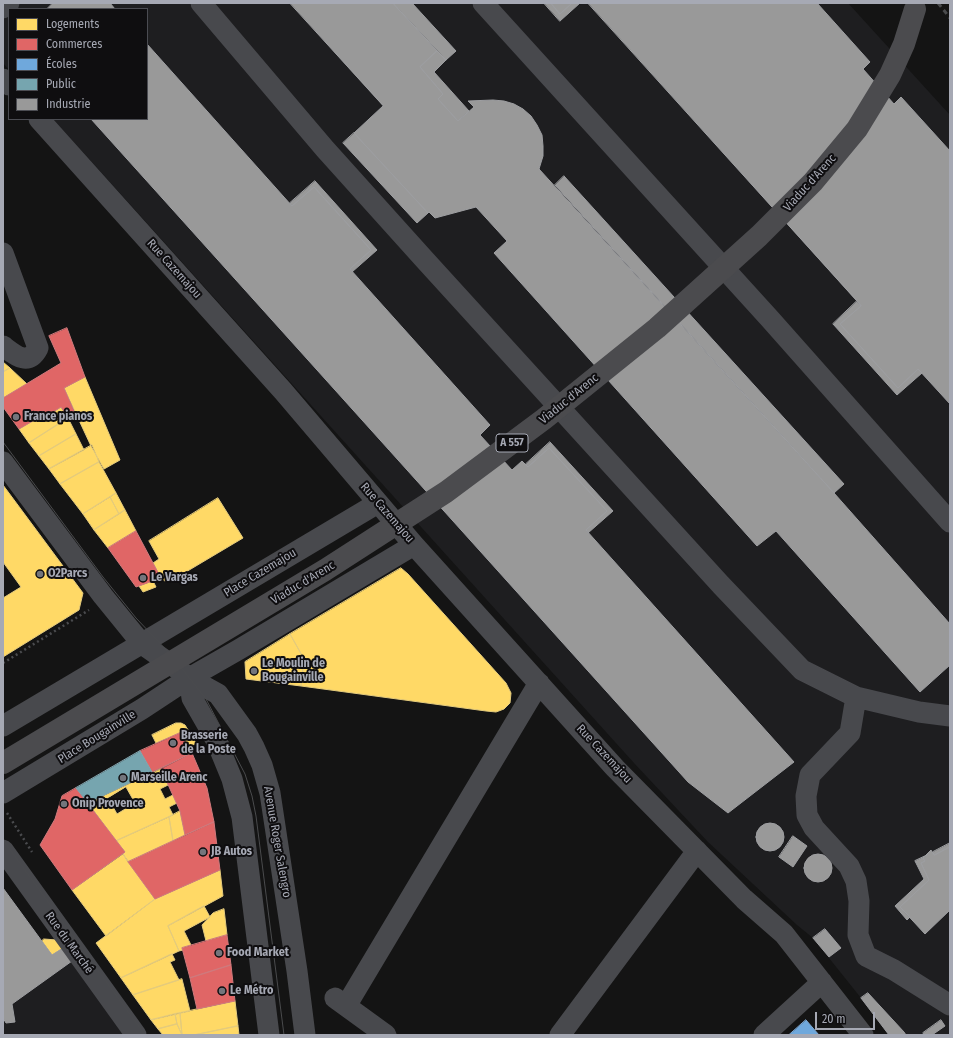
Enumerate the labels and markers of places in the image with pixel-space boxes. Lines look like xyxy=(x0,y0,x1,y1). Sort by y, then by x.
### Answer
place label: France pianos xyxy=(24,410,92,424)
marker: France pianos xyxy=(11,412,21,422)
place label: O2Parcs xyxy=(48,567,87,581)
marker: O2Parcs xyxy=(35,569,45,579)
place label: Le Vargas xyxy=(151,571,198,585)
marker: Le Vargas xyxy=(138,573,148,583)
place label: Le Moulin de Bougainville xyxy=(262,657,325,685)
marker: Le Moulin de Bougainville xyxy=(249,666,259,676)
place label: Brasserie de la Poste xyxy=(181,729,236,757)
marker: Brasserie de la Poste xyxy=(168,738,178,748)
place label: Marseille Arenc xyxy=(131,771,208,785)
marker: Marseille Arenc xyxy=(118,773,128,783)
place label: Onip Provence xyxy=(72,797,144,811)
marker: Onip Provence xyxy=(59,799,69,809)
place label: JB Autos xyxy=(211,845,252,859)
marker: JB Autos xyxy=(198,847,208,857)
place label: Food Market xyxy=(227,946,289,960)
marker: Food Market xyxy=(214,948,224,958)
place label: Le Métro xyxy=(230,984,273,998)
marker: Le Métro xyxy=(217,986,227,996)

